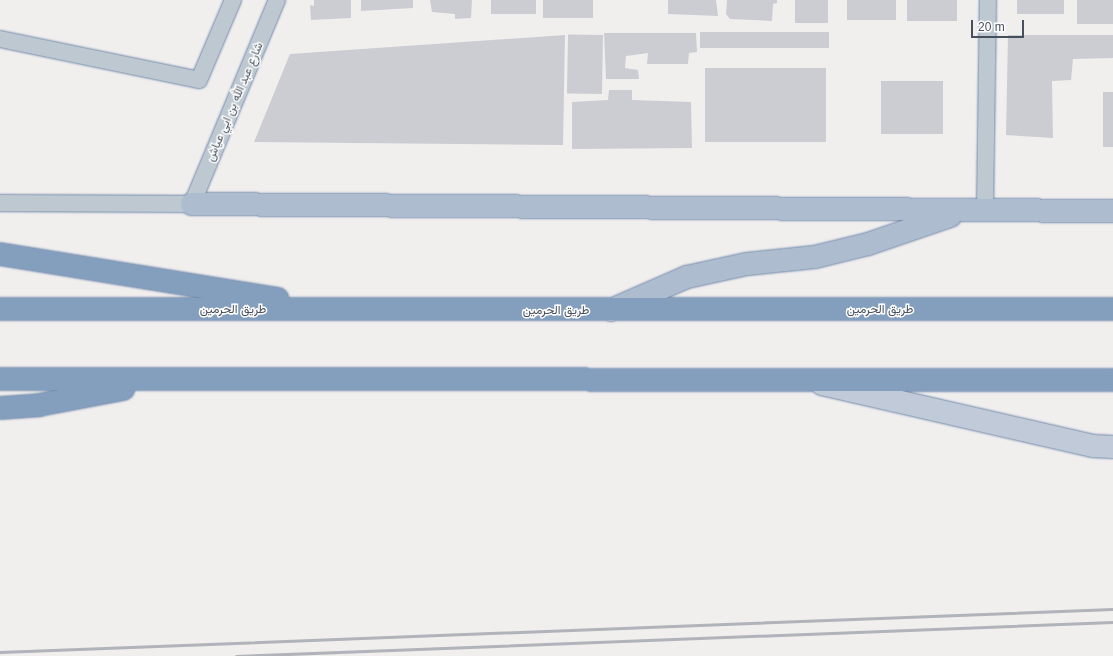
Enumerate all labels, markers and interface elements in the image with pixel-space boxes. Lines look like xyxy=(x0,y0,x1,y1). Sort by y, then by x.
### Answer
scale bar xyxy=(973,12,1026,38)
text: 20 m xyxy=(978,20,1005,34)
street label: شارع عبد الله بن ابي عياش xyxy=(203,40,267,164)
street label: طريق الحرمين xyxy=(200,303,266,317)
street label: طريق الحرمين xyxy=(847,303,913,317)
street label: طريق الحرمين xyxy=(523,304,589,318)

